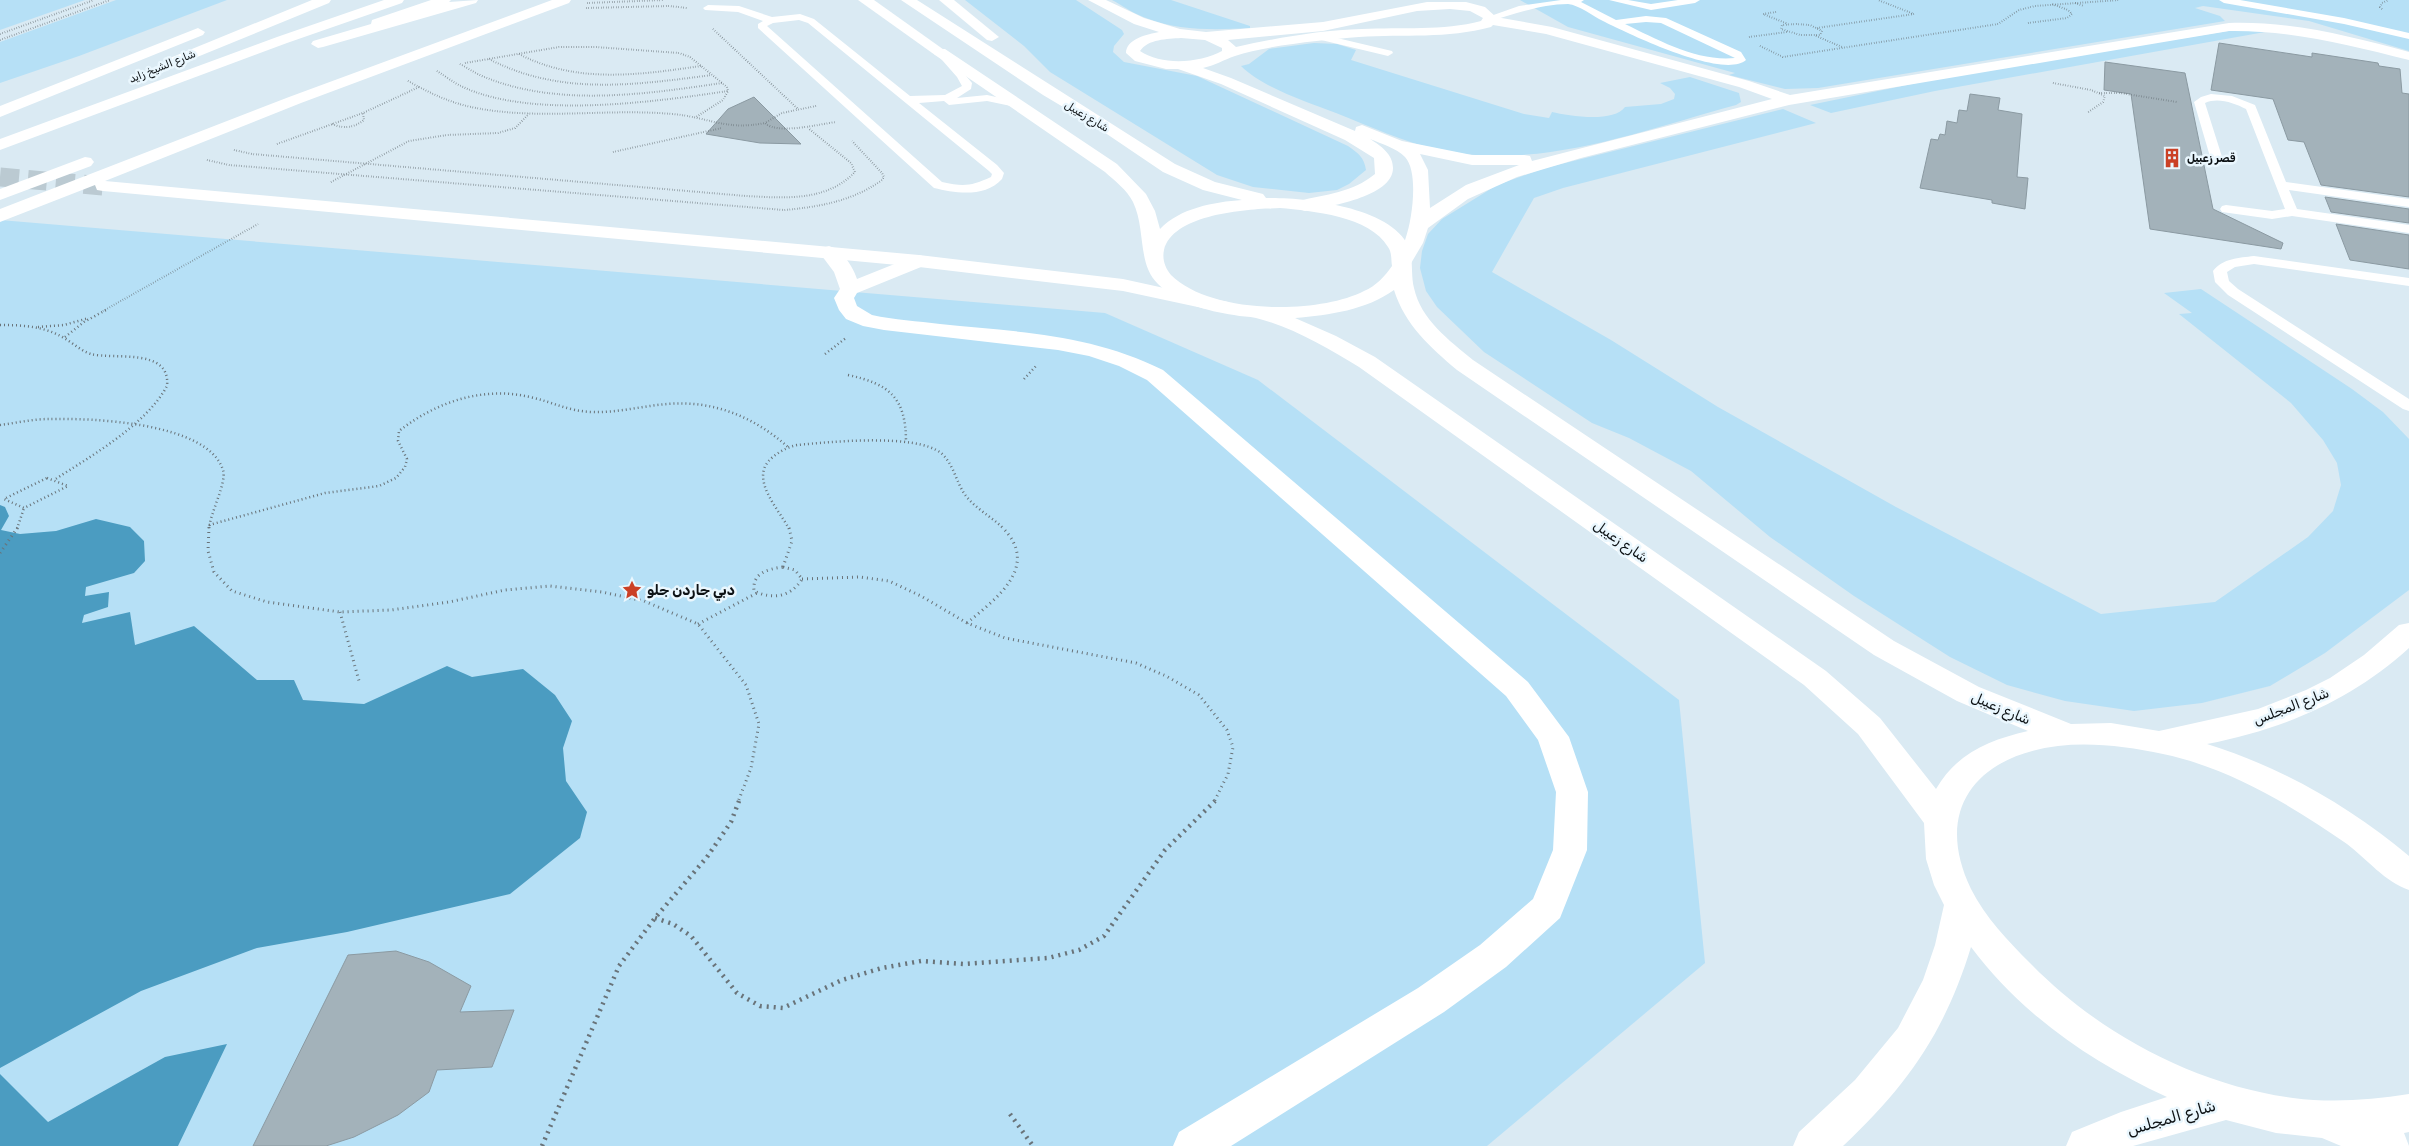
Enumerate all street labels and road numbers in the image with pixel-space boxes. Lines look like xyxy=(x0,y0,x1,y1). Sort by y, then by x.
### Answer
street label: شارع الشيخ زايد xyxy=(127,47,198,88)
street label: شارع زعيبل xyxy=(1061,98,1111,136)
street label: شارع زعيبل xyxy=(1589,516,1651,568)
street label: شارع المجلس xyxy=(2251,684,2332,731)
street label: شارع زعيبل xyxy=(1968,688,2033,730)
street label: شارع المجلس xyxy=(2125,1096,2218,1141)

